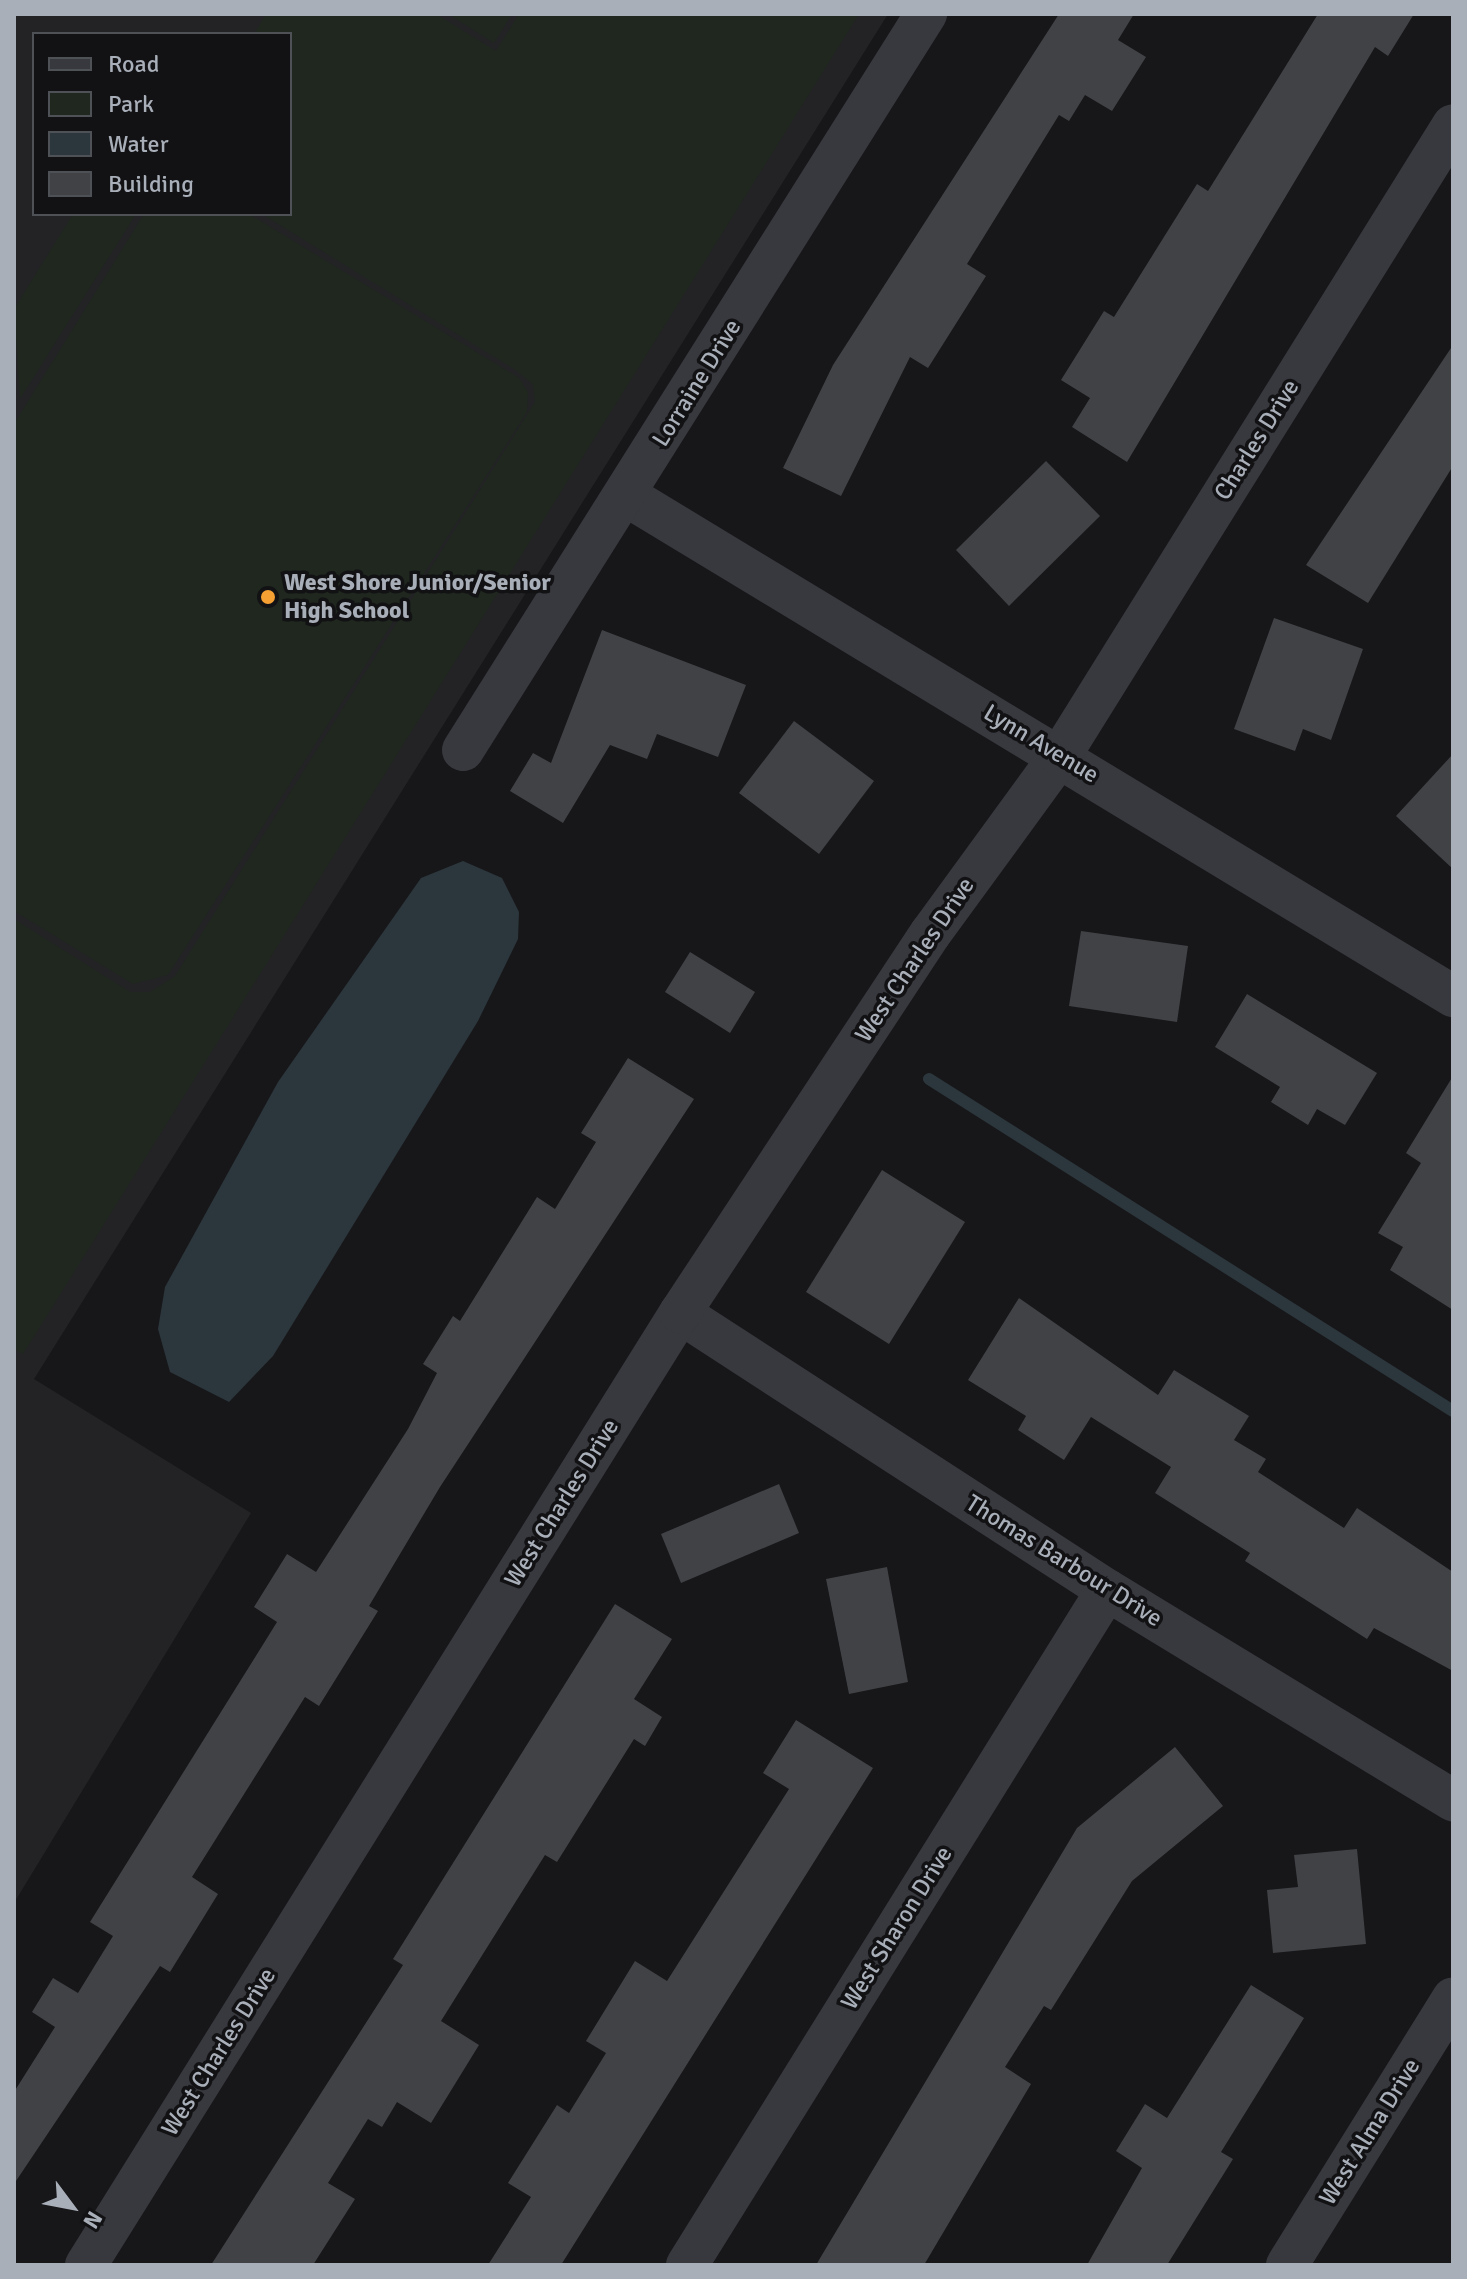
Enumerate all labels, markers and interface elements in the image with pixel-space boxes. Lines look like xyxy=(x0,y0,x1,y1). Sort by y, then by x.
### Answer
legend xyxy=(32,32,292,216)
text: Road xyxy=(108,49,159,79)
text: Park xyxy=(108,89,154,119)
text: Water xyxy=(108,129,168,159)
text: Building xyxy=(108,169,194,199)
street label: Lorraine Drive xyxy=(646,314,748,452)
street label: Charles Drive xyxy=(1209,374,1305,506)
place label: West Shore Junior/Senior High School xyxy=(284,569,551,625)
marker: West Shore Junior/Senior High School xyxy=(259,588,277,606)
street label: Lynn Avenue xyxy=(978,698,1104,790)
street label: West Charles Drive xyxy=(849,872,981,1048)
street label: West Charles Drive xyxy=(499,1414,625,1592)
street label: Thomas Barbour Drive xyxy=(961,1489,1167,1633)
street label: West Sharon Drive xyxy=(835,1841,959,2015)
street label: West Charles Drive xyxy=(156,1963,282,2141)
street label: West Alma Drive xyxy=(1313,2053,1427,2211)
north arrow xyxy=(32,2167,112,2247)
text: N xyxy=(77,2206,108,2234)

